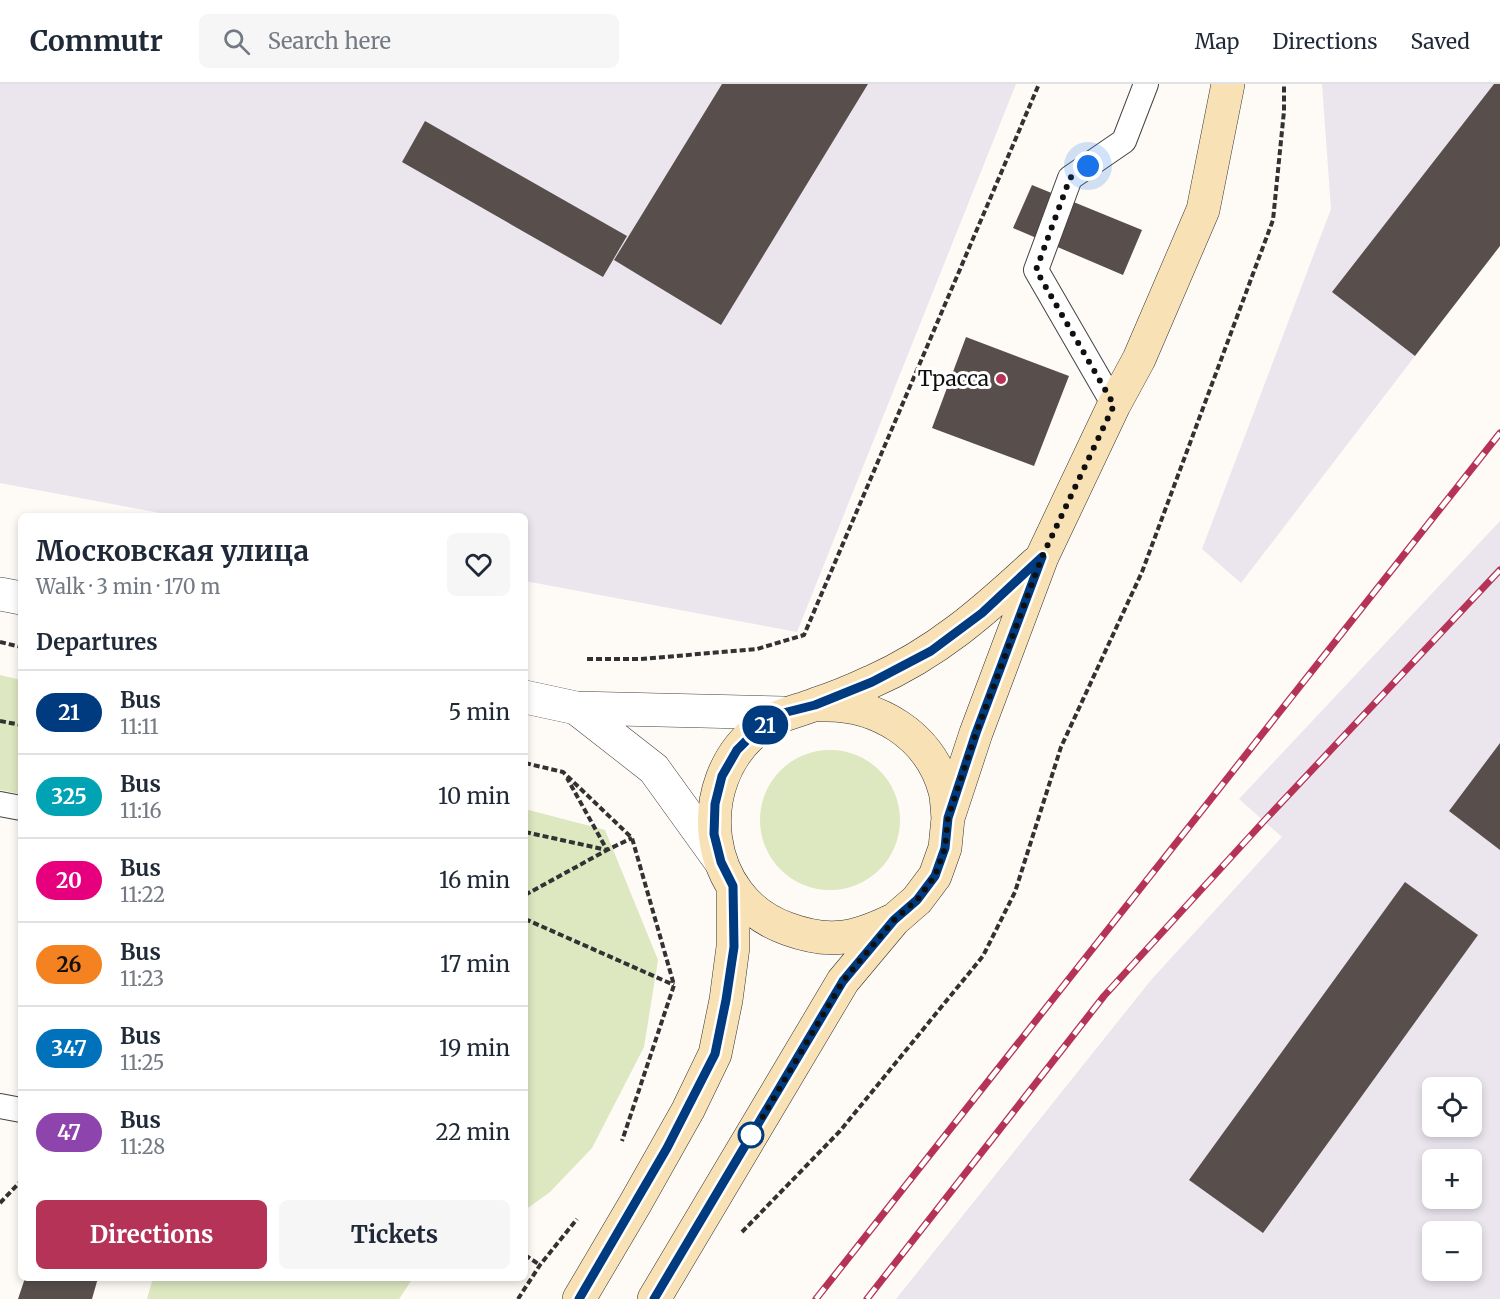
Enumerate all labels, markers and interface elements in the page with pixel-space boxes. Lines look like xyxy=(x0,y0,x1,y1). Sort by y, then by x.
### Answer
search box xyxy=(199,14,619,68)
text: Commutr xyxy=(30,23,163,59)
icon: search xyxy=(220,25,253,58)
text: Search here xyxy=(268,27,391,55)
text: Map xyxy=(1195,28,1239,55)
text: Directions xyxy=(1272,28,1377,55)
text: Saved xyxy=(1410,28,1470,55)
your location xyxy=(1073,151,1103,181)
place label: Трасса xyxy=(918,365,989,392)
marker: Трасса xyxy=(994,372,1008,386)
text: Московская улица xyxy=(36,533,309,569)
button: heart xyxy=(447,533,510,596)
text: Walk · 3 min · 170 m xyxy=(36,574,220,599)
text: Departures xyxy=(36,628,158,656)
text: Bus xyxy=(120,686,161,714)
text: 5 min xyxy=(448,698,510,726)
text: 21 xyxy=(58,699,80,726)
line badge: 21 xyxy=(738,706,792,744)
text: 21 xyxy=(754,712,776,739)
text: 11:11 xyxy=(120,714,159,739)
text: Bus xyxy=(120,770,161,798)
text: 10 min xyxy=(438,782,510,810)
text: 325 xyxy=(51,783,87,810)
text: 11:16 xyxy=(120,798,162,823)
text: Bus xyxy=(120,854,161,882)
text: 16 min xyxy=(439,866,510,894)
text: 20 xyxy=(56,867,82,894)
text: 11:22 xyxy=(120,882,165,907)
text: Bus xyxy=(120,938,161,966)
text: 17 min xyxy=(440,950,510,978)
text: 26 xyxy=(57,951,81,978)
text: 11:23 xyxy=(120,966,164,991)
text: Bus xyxy=(120,1022,161,1050)
text: 19 min xyxy=(439,1034,510,1062)
text: 347 xyxy=(51,1035,87,1062)
text: 11:25 xyxy=(120,1050,164,1075)
map controls xyxy=(1422,1077,1482,1281)
button: locate xyxy=(1422,1077,1482,1137)
text: Bus xyxy=(120,1106,161,1134)
text: 22 min xyxy=(436,1118,510,1146)
text: 47 xyxy=(57,1119,81,1146)
unlabelled marker xyxy=(738,1122,764,1148)
text: 11:28 xyxy=(120,1134,165,1159)
button: + xyxy=(1422,1149,1482,1209)
button: Directions xyxy=(36,1200,267,1269)
button: Tickets xyxy=(279,1200,510,1269)
button: − xyxy=(1422,1221,1482,1281)

